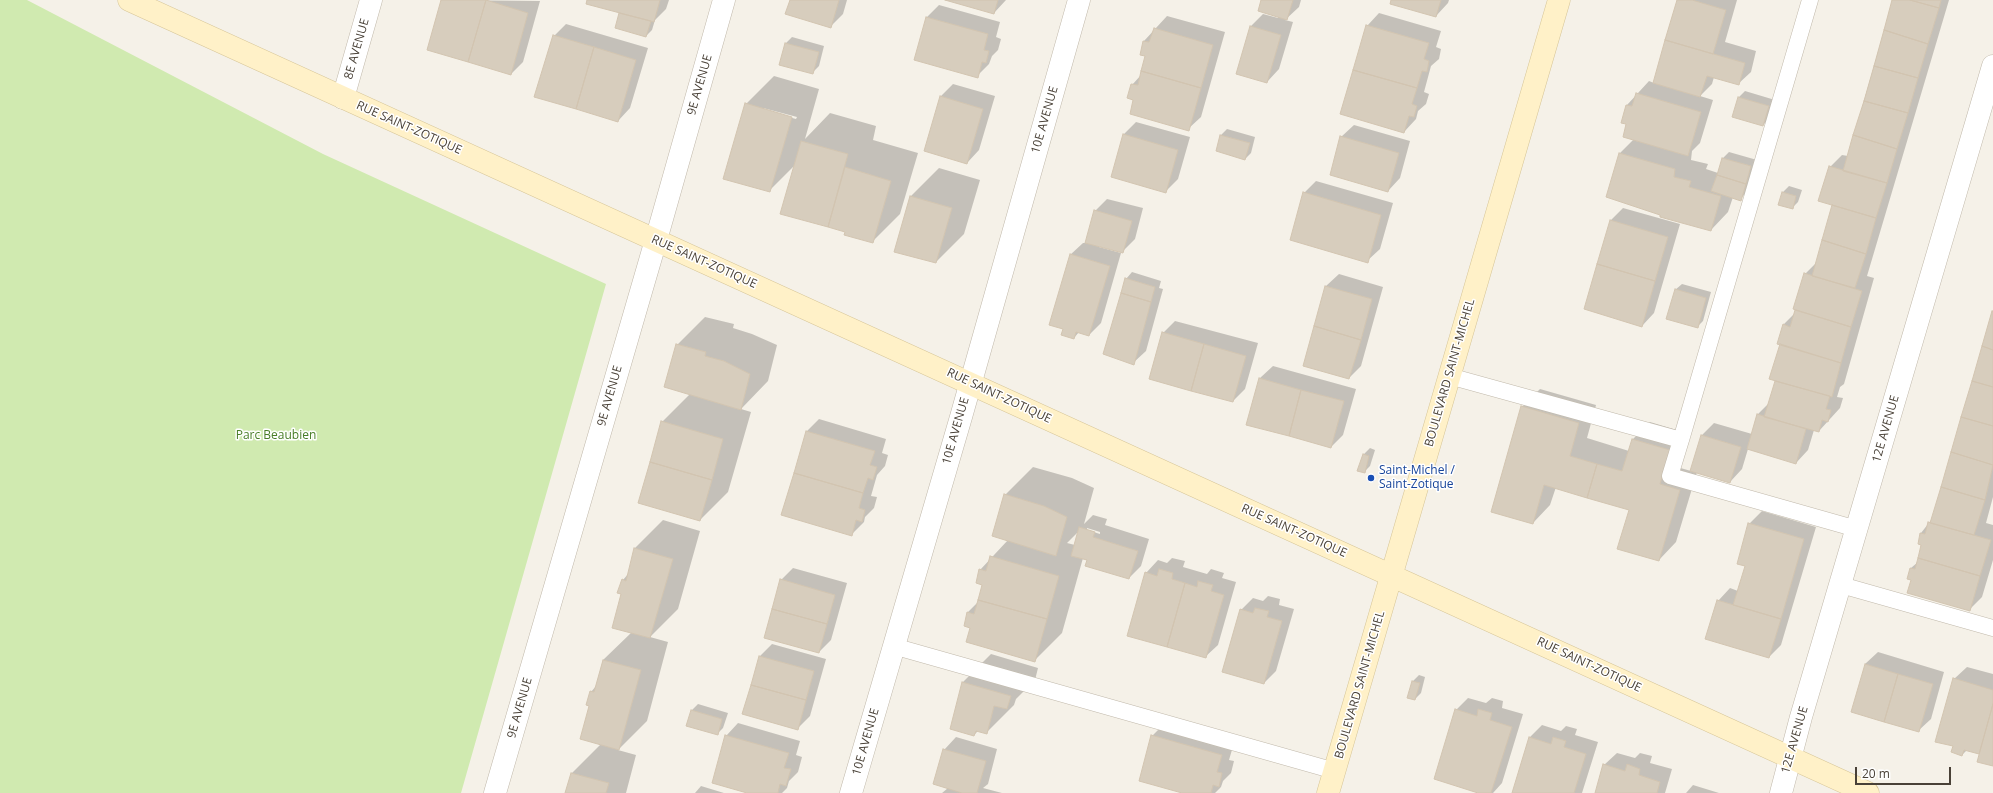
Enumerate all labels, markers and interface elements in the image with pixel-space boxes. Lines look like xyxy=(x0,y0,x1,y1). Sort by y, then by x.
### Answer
street label: 8E AVENUE xyxy=(341,17,373,81)
street label: 9E AVENUE xyxy=(684,53,716,117)
street label: 10E AVENUE xyxy=(1029,85,1061,155)
street label: RUE SAINT-ZOTIQUE xyxy=(354,98,464,158)
street label: RUE SAINT-ZOTIQUE xyxy=(649,232,759,292)
street label: BOULEVARD SAINT-MICHEL xyxy=(1422,297,1478,449)
street label: 9E AVENUE xyxy=(594,364,626,428)
street label: RUE SAINT-ZOTIQUE xyxy=(944,365,1054,427)
street label: 12E AVENUE xyxy=(1870,394,1902,464)
street label: 10E AVENUE xyxy=(940,396,972,466)
park label: Parc Beaubien xyxy=(236,429,316,443)
place label: Saint-Michel / Saint-Zotique xyxy=(1379,464,1455,492)
marker: Saint-Michel / Saint-Zotique xyxy=(1366,473,1376,483)
street label: RUE SAINT-ZOTIQUE xyxy=(1239,501,1349,561)
street label: BOULEVARD SAINT-MICHEL xyxy=(1332,609,1388,761)
street label: RUE SAINT-ZOTIQUE xyxy=(1534,634,1644,696)
street label: 9E AVENUE xyxy=(504,676,536,740)
street label: 12E AVENUE xyxy=(1779,705,1811,775)
street label: 10E AVENUE xyxy=(850,707,882,777)
scale bar xyxy=(1857,759,1953,785)
text: 20 m xyxy=(1862,765,1890,782)

